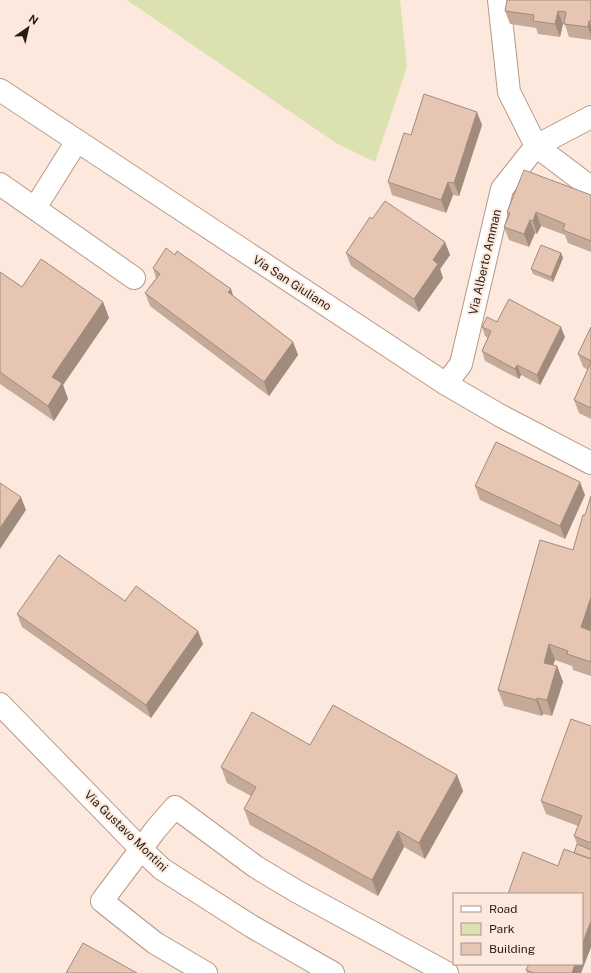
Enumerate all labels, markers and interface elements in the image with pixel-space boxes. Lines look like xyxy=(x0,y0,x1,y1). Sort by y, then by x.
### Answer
north arrow xyxy=(8,8,48,48)
text: N xyxy=(27,12,41,27)
street label: Via Alberto Amman xyxy=(466,208,504,316)
street label: Via San Giuliano xyxy=(250,252,334,314)
street label: Via Gustavo Montini xyxy=(81,788,171,874)
legend xyxy=(453,893,583,965)
text: Road xyxy=(489,902,517,916)
text: Park xyxy=(489,922,515,936)
text: Building xyxy=(489,942,535,956)

